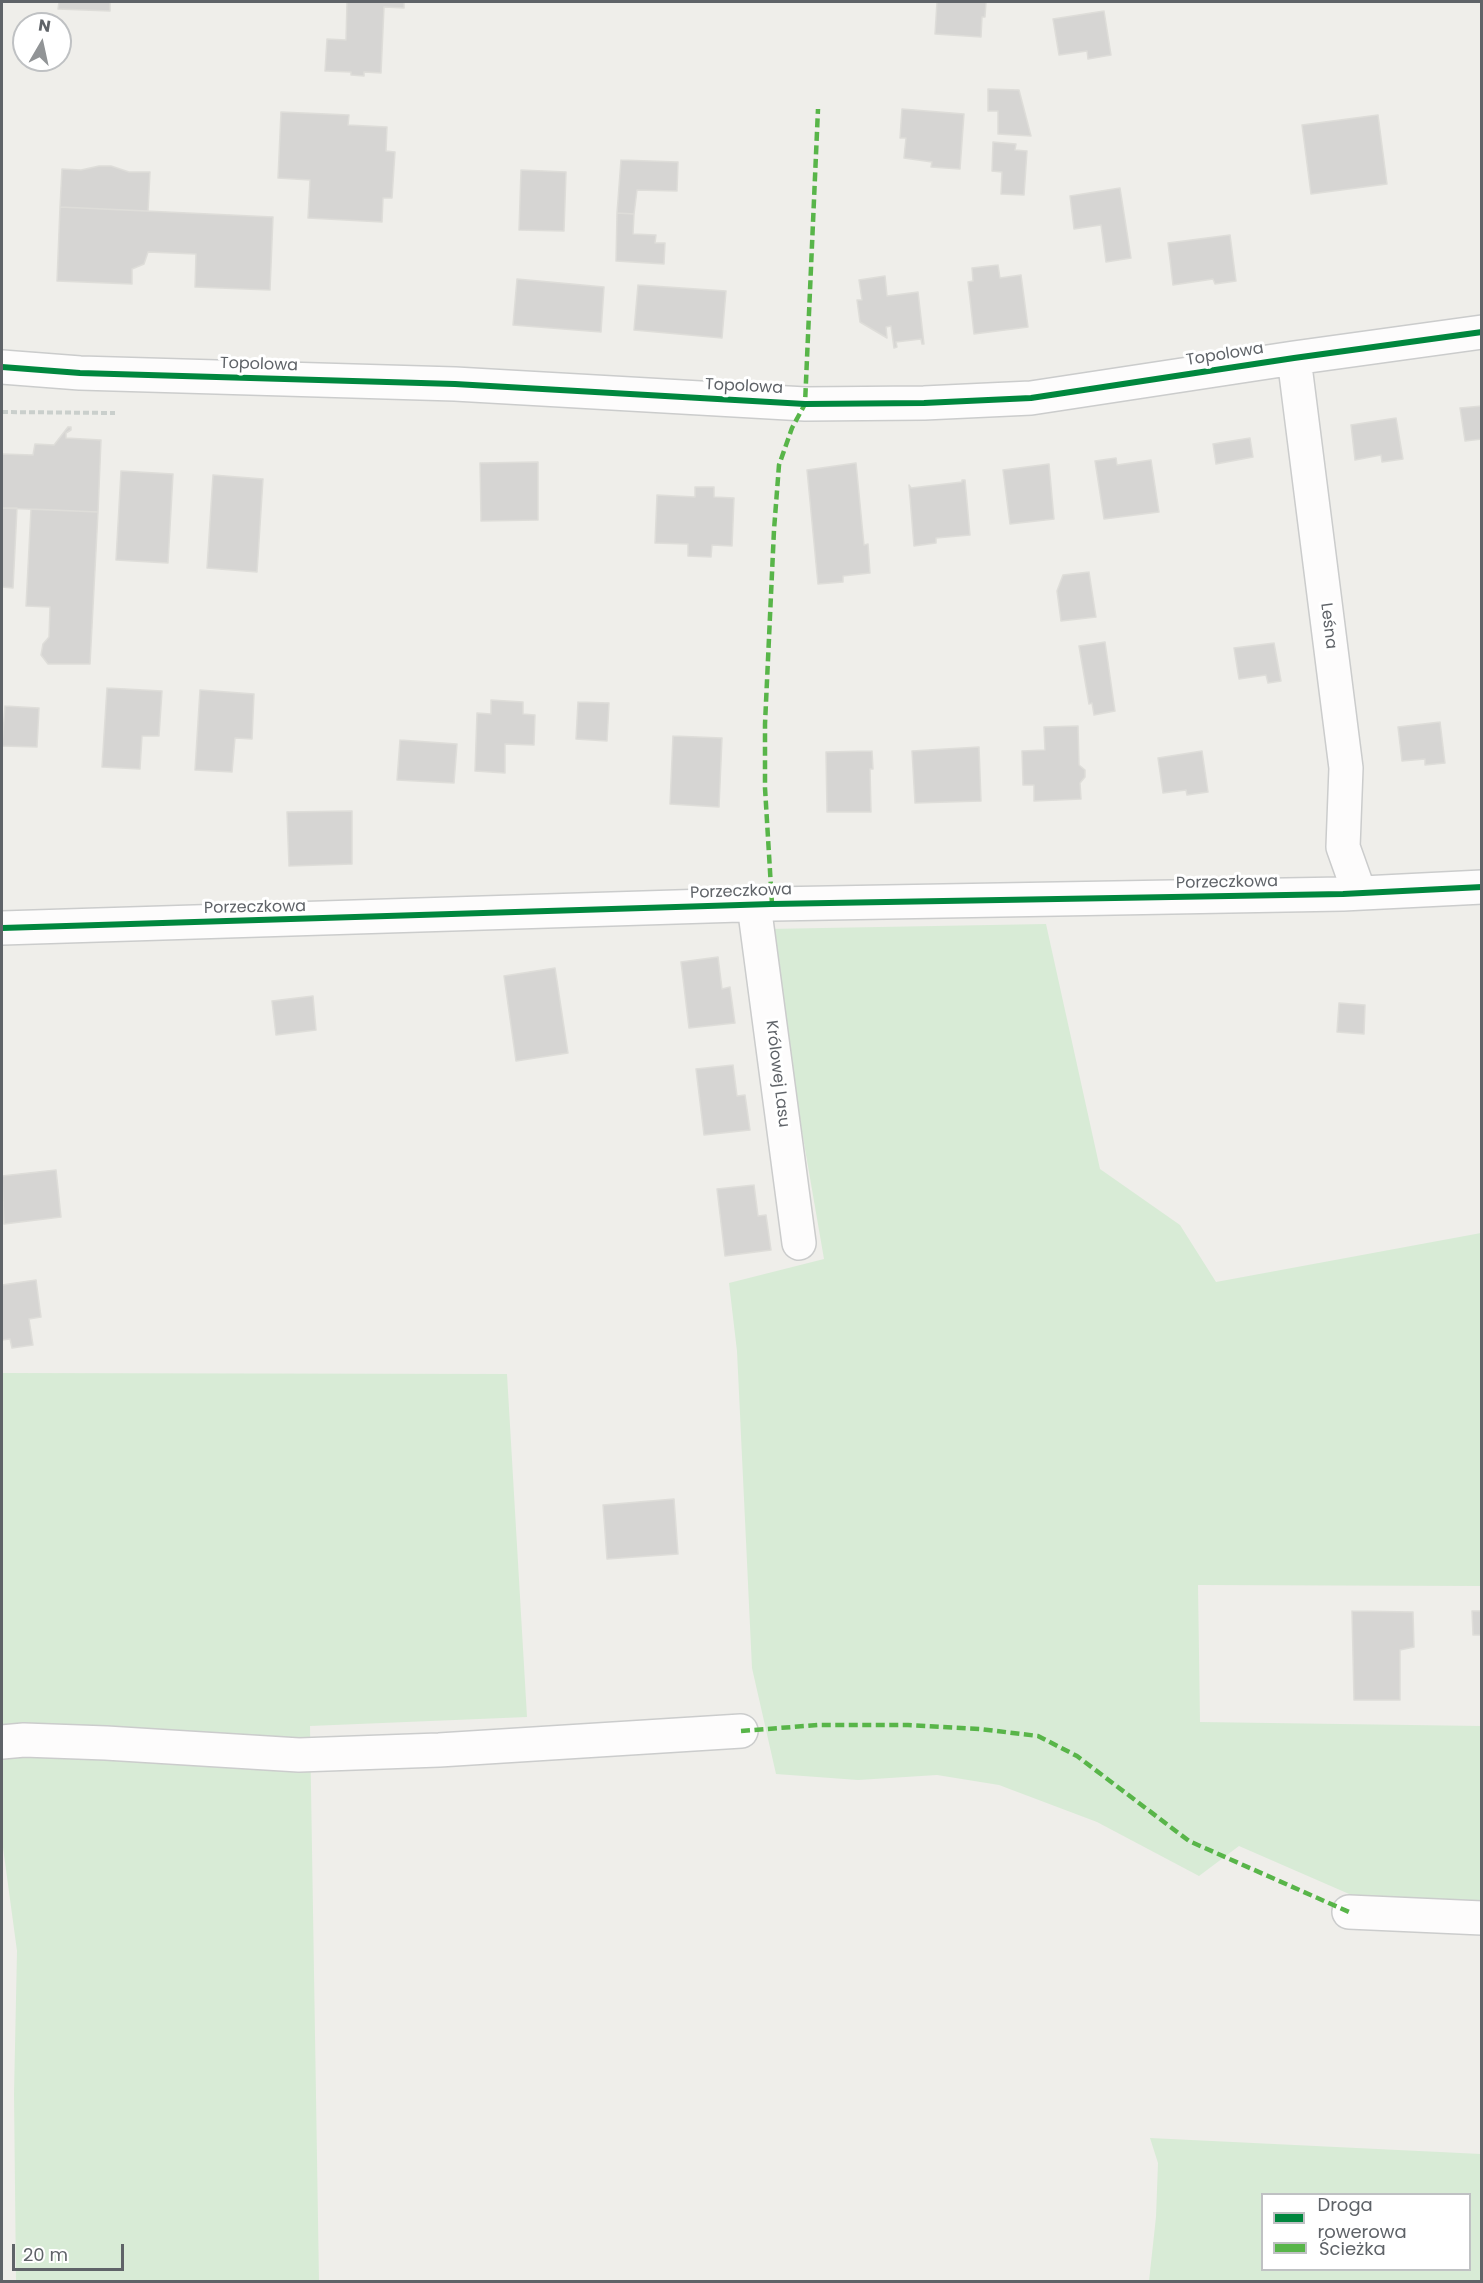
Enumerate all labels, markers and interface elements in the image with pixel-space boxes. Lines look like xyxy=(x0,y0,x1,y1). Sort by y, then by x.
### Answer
north arrow xyxy=(12,12,72,72)
text: N xyxy=(37,13,52,38)
street label: Topolowa xyxy=(1185,339,1265,371)
street label: Topolowa xyxy=(220,354,298,376)
street label: Topolowa xyxy=(705,375,783,399)
street label: Leśna xyxy=(1316,602,1340,650)
street label: Porzeczkowa xyxy=(1176,873,1278,893)
street label: Porzeczkowa xyxy=(690,881,792,903)
street label: Porzeczkowa xyxy=(204,898,306,918)
street label: Królowej Lasu xyxy=(761,1019,793,1129)
text: Droga rowerowa xyxy=(1317,2192,1407,2244)
legend xyxy=(1261,2193,1471,2271)
scale bar xyxy=(15,2232,128,2270)
text: Ścieżka xyxy=(1319,2236,1386,2261)
text: 20 m xyxy=(23,2242,68,2267)

